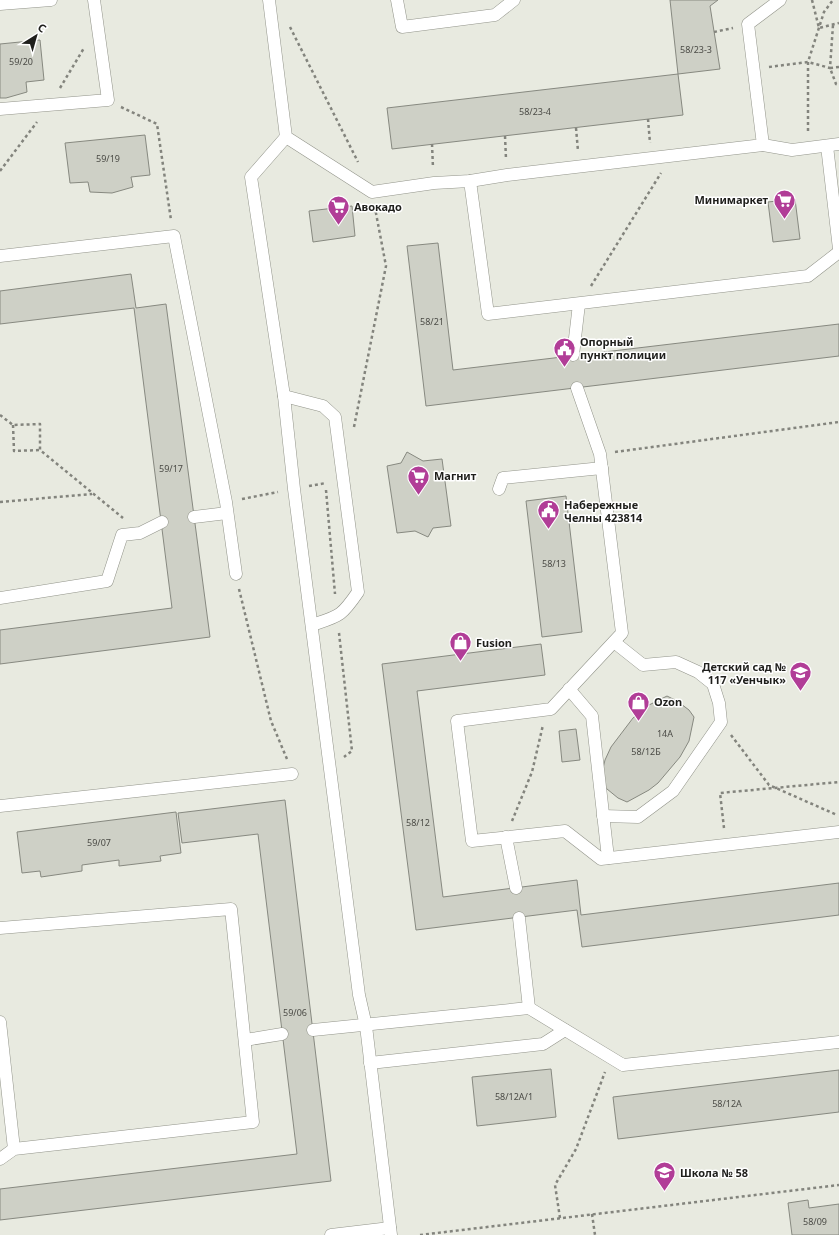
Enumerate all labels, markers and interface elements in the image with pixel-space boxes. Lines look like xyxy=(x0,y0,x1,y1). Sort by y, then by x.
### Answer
north arrow xyxy=(16,16,56,56)
text: С xyxy=(35,19,50,36)
house number: 58/23-3 xyxy=(680,43,712,56)
house number: 59/20 xyxy=(9,55,33,68)
house number: 58/23-4 xyxy=(519,105,551,118)
house number: 59/19 xyxy=(96,152,120,165)
supermarket icon: Минимаркет xyxy=(771,187,797,220)
place label: Минимаркет xyxy=(694,192,768,207)
supermarket icon: Авокадо xyxy=(325,194,351,227)
place label: Авокадо xyxy=(354,199,402,214)
house number: 58/21 xyxy=(420,315,444,328)
place label: Опорный пункт полиции xyxy=(580,334,666,362)
public building icon: Опорный пункт полиции xyxy=(551,335,577,368)
house number: 59/17 xyxy=(159,462,183,475)
supermarket icon: Магнит xyxy=(406,463,432,496)
place label: Магнит xyxy=(434,468,477,483)
place label: Набережные Челны 423814 xyxy=(564,497,643,525)
public building icon: Набережные Челны 423814 xyxy=(535,498,561,531)
house number: 58/13 xyxy=(542,557,566,570)
shop icon: Fusion xyxy=(447,630,473,663)
place label: Fusion xyxy=(476,635,512,650)
place label: Детский сад № 117 «Уенчык» xyxy=(702,659,786,687)
school or university icon: Детский сад № 117 «Уенчык» xyxy=(788,660,814,693)
shop icon: Ozon xyxy=(626,689,652,722)
place label: Ozon xyxy=(654,694,682,709)
house number: 14А xyxy=(657,727,673,740)
house number: 58/12Б xyxy=(631,745,661,758)
house number: 58/12 xyxy=(406,816,430,829)
house number: 59/07 xyxy=(87,836,111,849)
house number: 59/06 xyxy=(283,1006,307,1019)
house number: 58/12А/1 xyxy=(495,1090,533,1103)
house number: 58/12А xyxy=(712,1097,742,1110)
school or university icon: Школа № 58 xyxy=(652,1160,678,1193)
place label: Школа № 58 xyxy=(680,1165,748,1180)
house number: 58/09 xyxy=(803,1215,827,1228)

